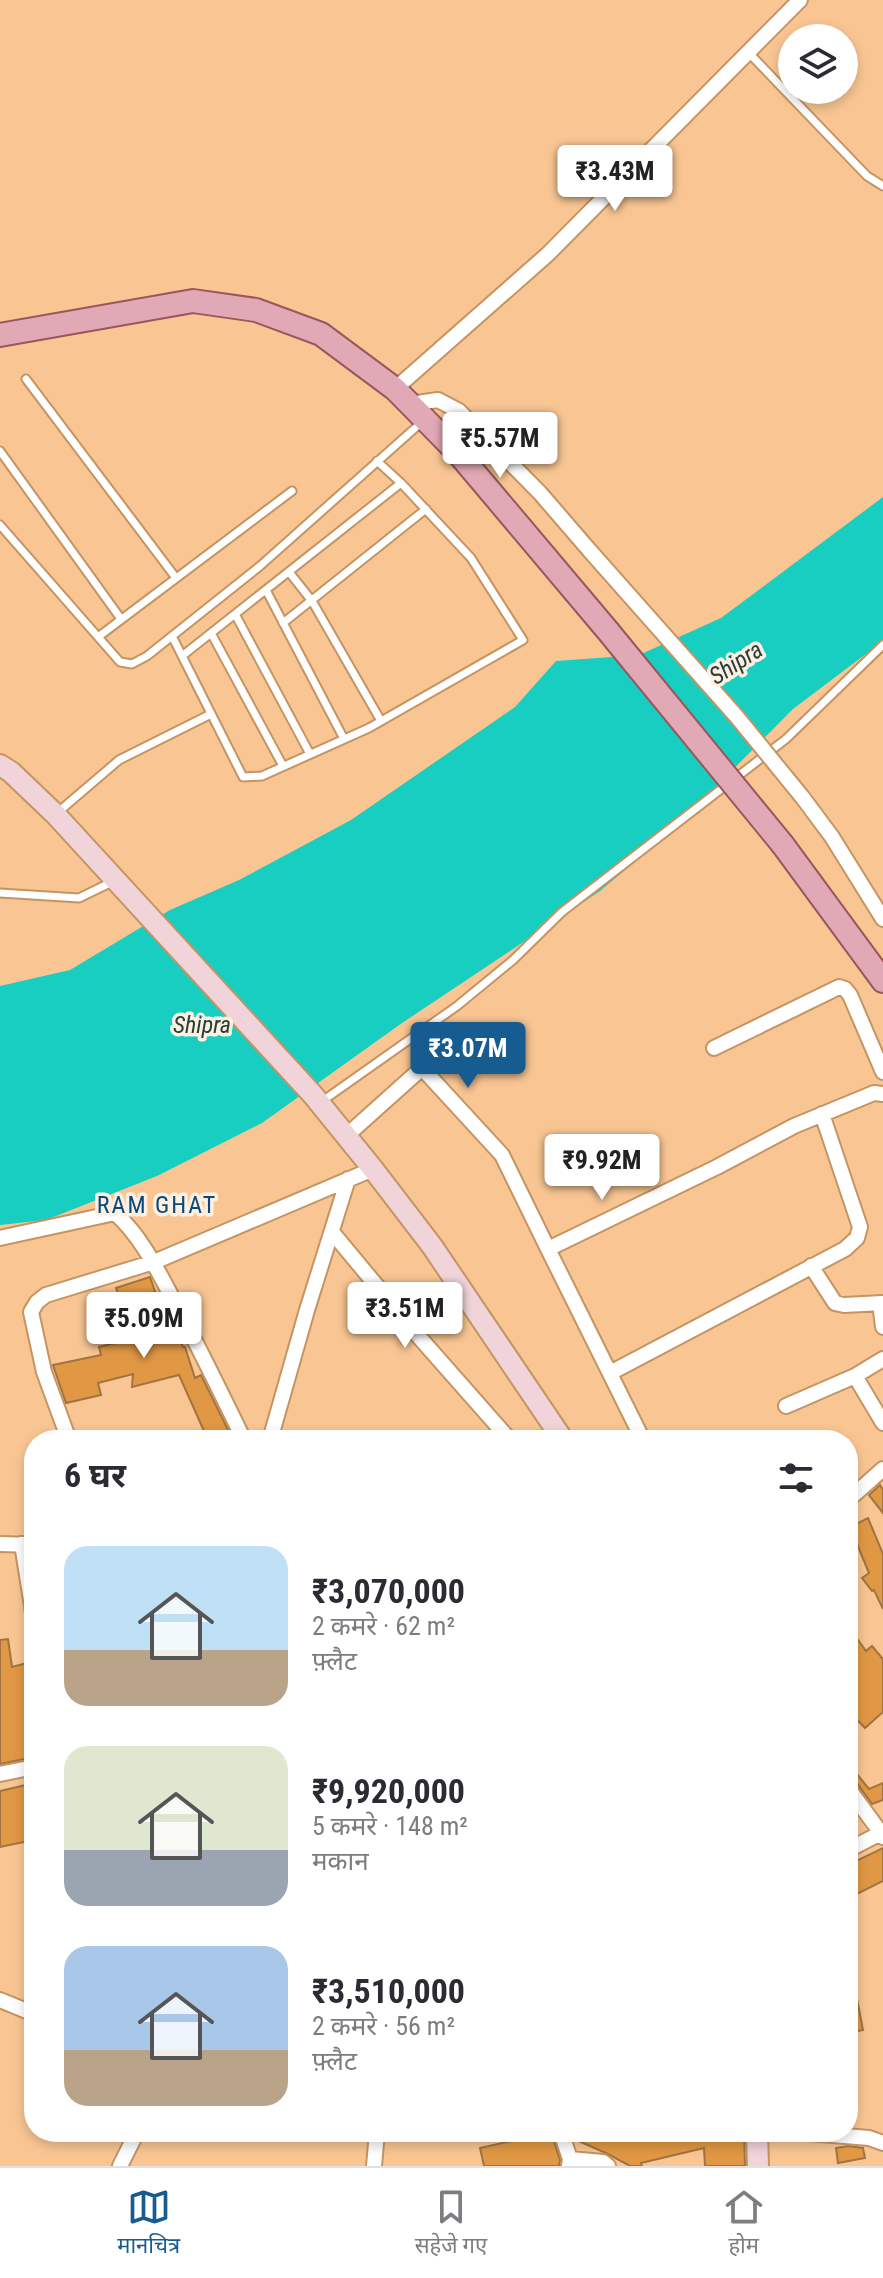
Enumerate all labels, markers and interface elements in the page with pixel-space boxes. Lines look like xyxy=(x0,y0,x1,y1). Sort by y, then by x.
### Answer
map controls xyxy=(778,24,858,104)
button: layers xyxy=(778,24,858,104)
pin: ₹3.43M xyxy=(550,145,680,213)
text: ₹3.43M xyxy=(576,156,655,186)
pin: ₹5.57M xyxy=(435,412,565,480)
text: ₹5.57M xyxy=(461,423,540,453)
water label: Shipra xyxy=(704,635,768,691)
water label: Shipra xyxy=(173,1011,231,1039)
pin: ₹3.07M xyxy=(403,1022,533,1090)
text: ₹3.07M xyxy=(429,1033,508,1063)
pin: ₹9.92M xyxy=(537,1134,667,1202)
text: ₹9.92M xyxy=(563,1145,642,1175)
district label: RAM GHAT xyxy=(97,1191,217,1219)
pin: ₹3.51M xyxy=(340,1282,470,1350)
pin: ₹5.09M xyxy=(79,1292,209,1360)
text: ₹3.51M xyxy=(366,1293,445,1323)
text: ₹5.09M xyxy=(105,1303,184,1333)
text: 6 घर xyxy=(64,1455,126,1495)
icon: filters xyxy=(774,1456,818,1500)
text: ₹3,070,000 xyxy=(312,1571,465,1611)
icon: home xyxy=(128,1578,224,1674)
text: 2 कमरे · 62 m² xyxy=(312,1611,455,1641)
text: फ़्लैट xyxy=(312,1646,357,1676)
text: ₹9,920,000 xyxy=(312,1771,465,1811)
icon: home xyxy=(128,1778,224,1874)
text: 5 कमरे · 148 m² xyxy=(312,1811,468,1841)
text: मकान xyxy=(312,1846,369,1876)
text: ₹3,510,000 xyxy=(312,1971,465,2011)
icon: home xyxy=(128,1978,224,2074)
text: 2 कमरे · 56 m² xyxy=(312,2011,455,2041)
text: फ़्लैट xyxy=(312,2046,357,2076)
tab: मानचित्र xyxy=(117,2185,180,2262)
tab: सहेजे गए xyxy=(415,2185,487,2262)
tab: होम xyxy=(722,2185,766,2262)

